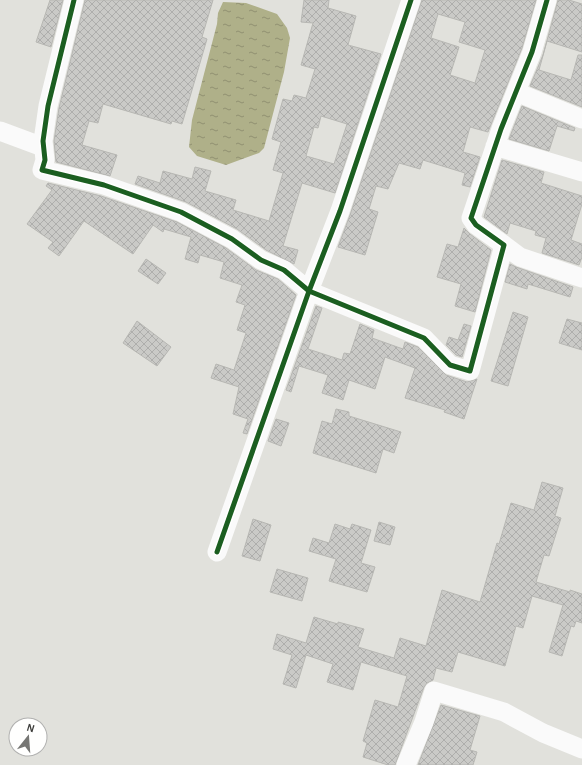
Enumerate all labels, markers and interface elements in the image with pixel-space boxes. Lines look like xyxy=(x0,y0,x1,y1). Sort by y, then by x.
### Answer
north arrow xyxy=(8,717,48,757)
text: N xyxy=(26,722,36,734)

